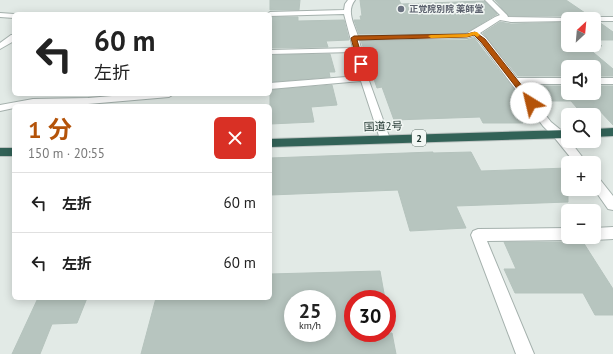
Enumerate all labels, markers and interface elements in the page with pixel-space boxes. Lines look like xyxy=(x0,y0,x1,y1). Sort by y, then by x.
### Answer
place label: 正覚院別院 薬師堂 xyxy=(409,3,483,14)
marker: 正覚院別院 薬師堂 xyxy=(396,4,406,14)
north arrow xyxy=(561,12,601,52)
map controls xyxy=(561,12,601,244)
text: 60 m xyxy=(94,22,155,59)
icon: left xyxy=(28,28,80,80)
pin xyxy=(344,47,378,81)
icon: arrive xyxy=(350,53,372,75)
button: sound xyxy=(561,60,601,100)
text: 左折 xyxy=(94,61,130,84)
position arrow xyxy=(510,82,552,124)
button: search xyxy=(561,108,601,148)
text: 1 分 xyxy=(28,114,72,145)
button: close xyxy=(214,117,256,159)
street label: 国道2号 xyxy=(363,118,403,134)
road number: 2 xyxy=(412,130,426,146)
text: 150 m · 20:55 xyxy=(28,145,105,162)
button: + xyxy=(561,156,601,196)
icon: left xyxy=(28,192,50,214)
text: 60 m xyxy=(223,193,256,212)
text: 左折 xyxy=(62,194,92,213)
button: − xyxy=(561,204,601,244)
icon: left xyxy=(28,252,50,274)
text: 60 m xyxy=(223,253,256,272)
text: 左折 xyxy=(62,254,92,273)
speed limit sign: 30 xyxy=(344,290,396,342)
text: 25 xyxy=(299,298,321,324)
text: km/h xyxy=(299,319,321,332)

